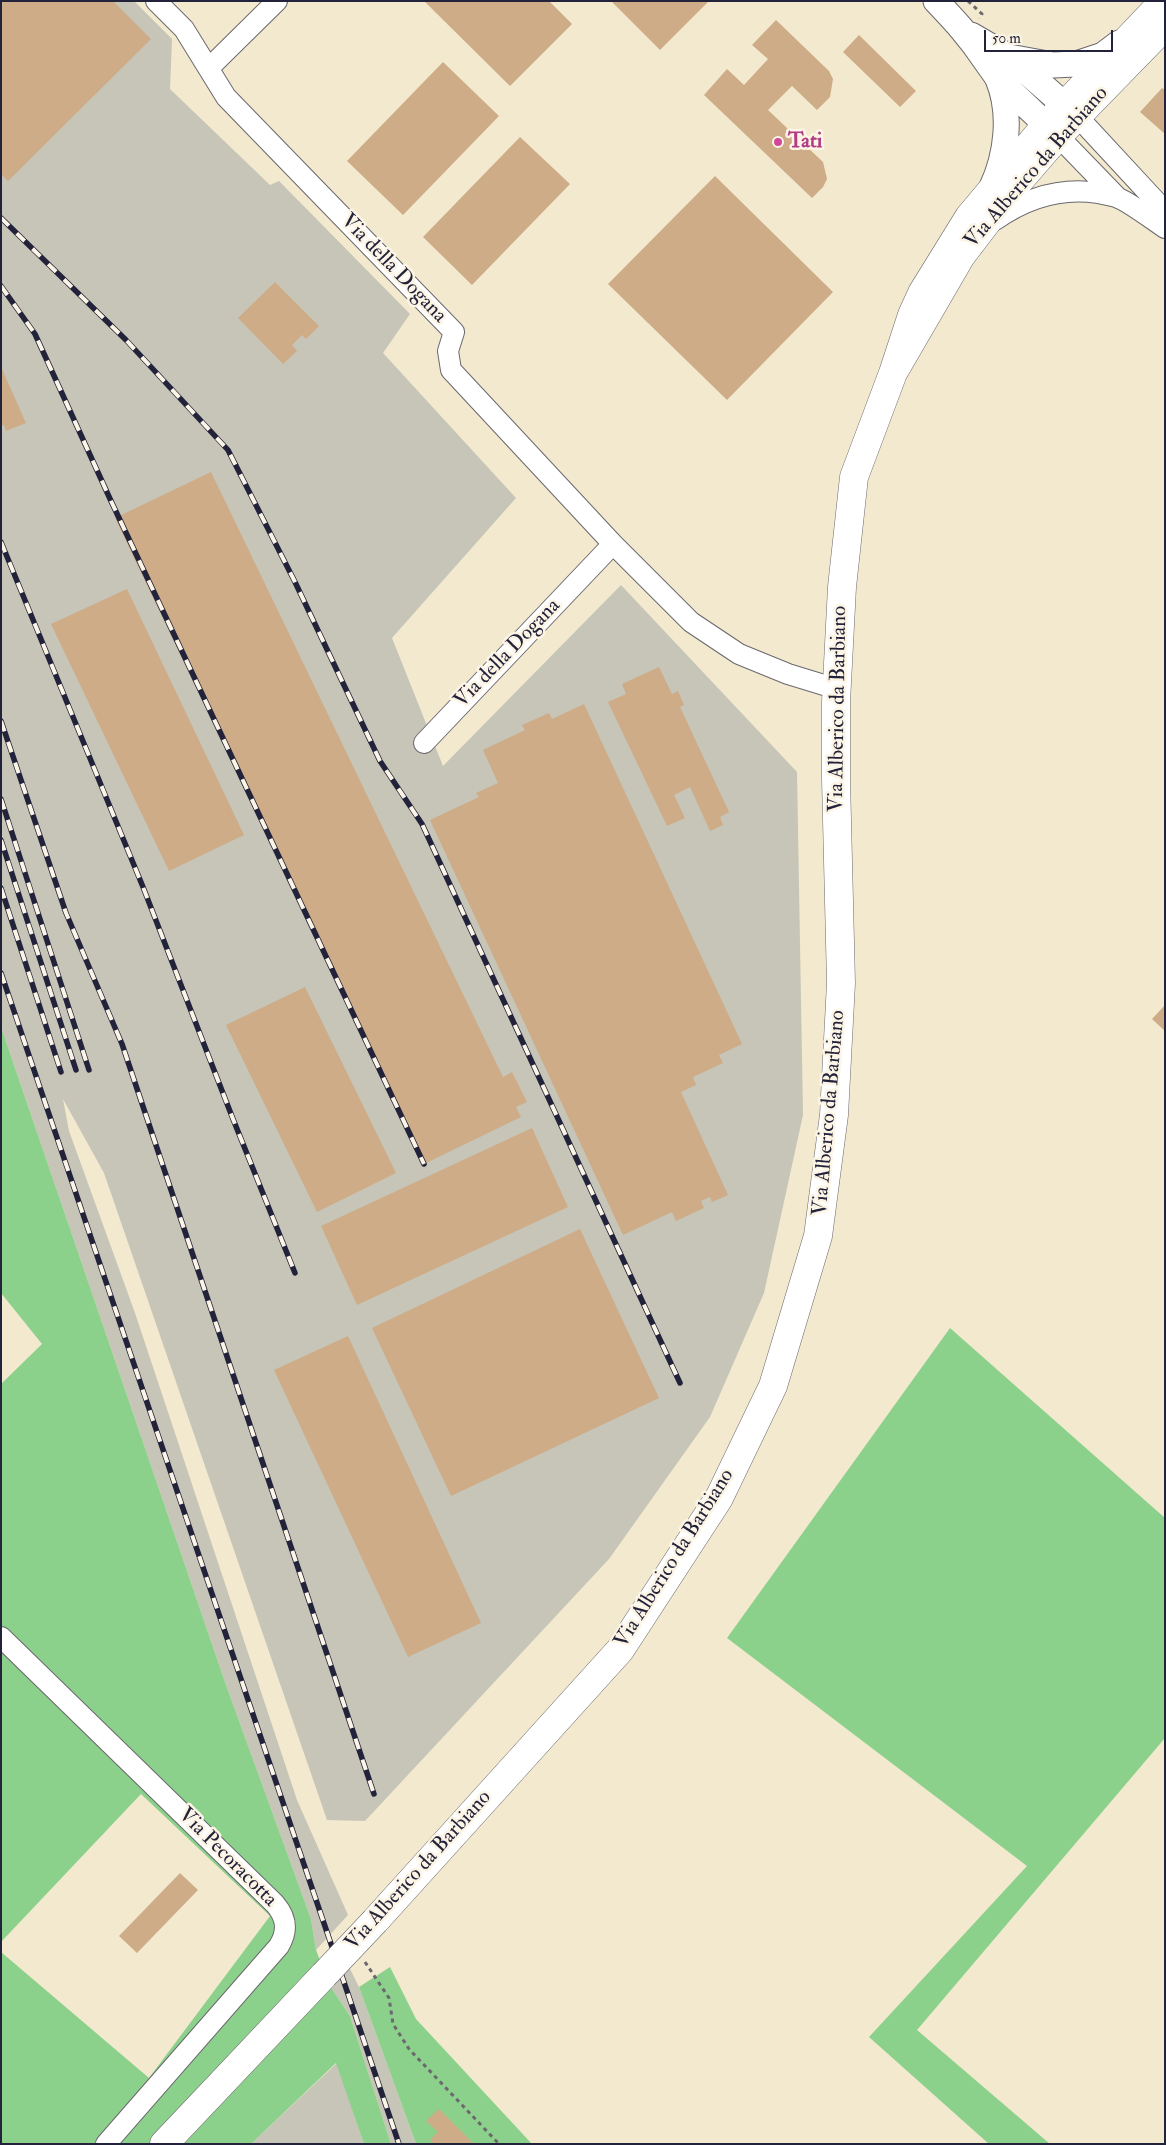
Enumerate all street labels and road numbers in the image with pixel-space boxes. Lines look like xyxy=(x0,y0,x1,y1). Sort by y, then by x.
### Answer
street label: Via Alberico da Barbiano xyxy=(960,82,1114,254)
street label: Via della Dogana xyxy=(335,209,451,329)
street label: Via della Dogana xyxy=(450,594,566,714)
street label: Via Alberico da Barbiano xyxy=(825,606,853,812)
street label: Via Alberico da Barbiano xyxy=(808,1009,852,1217)
street label: Via Alberico da Barbiano xyxy=(610,1465,740,1653)
street label: Via Alberico da Barbiano xyxy=(341,1786,497,1956)
street label: Via Pecoracotta xyxy=(172,1803,282,1913)

